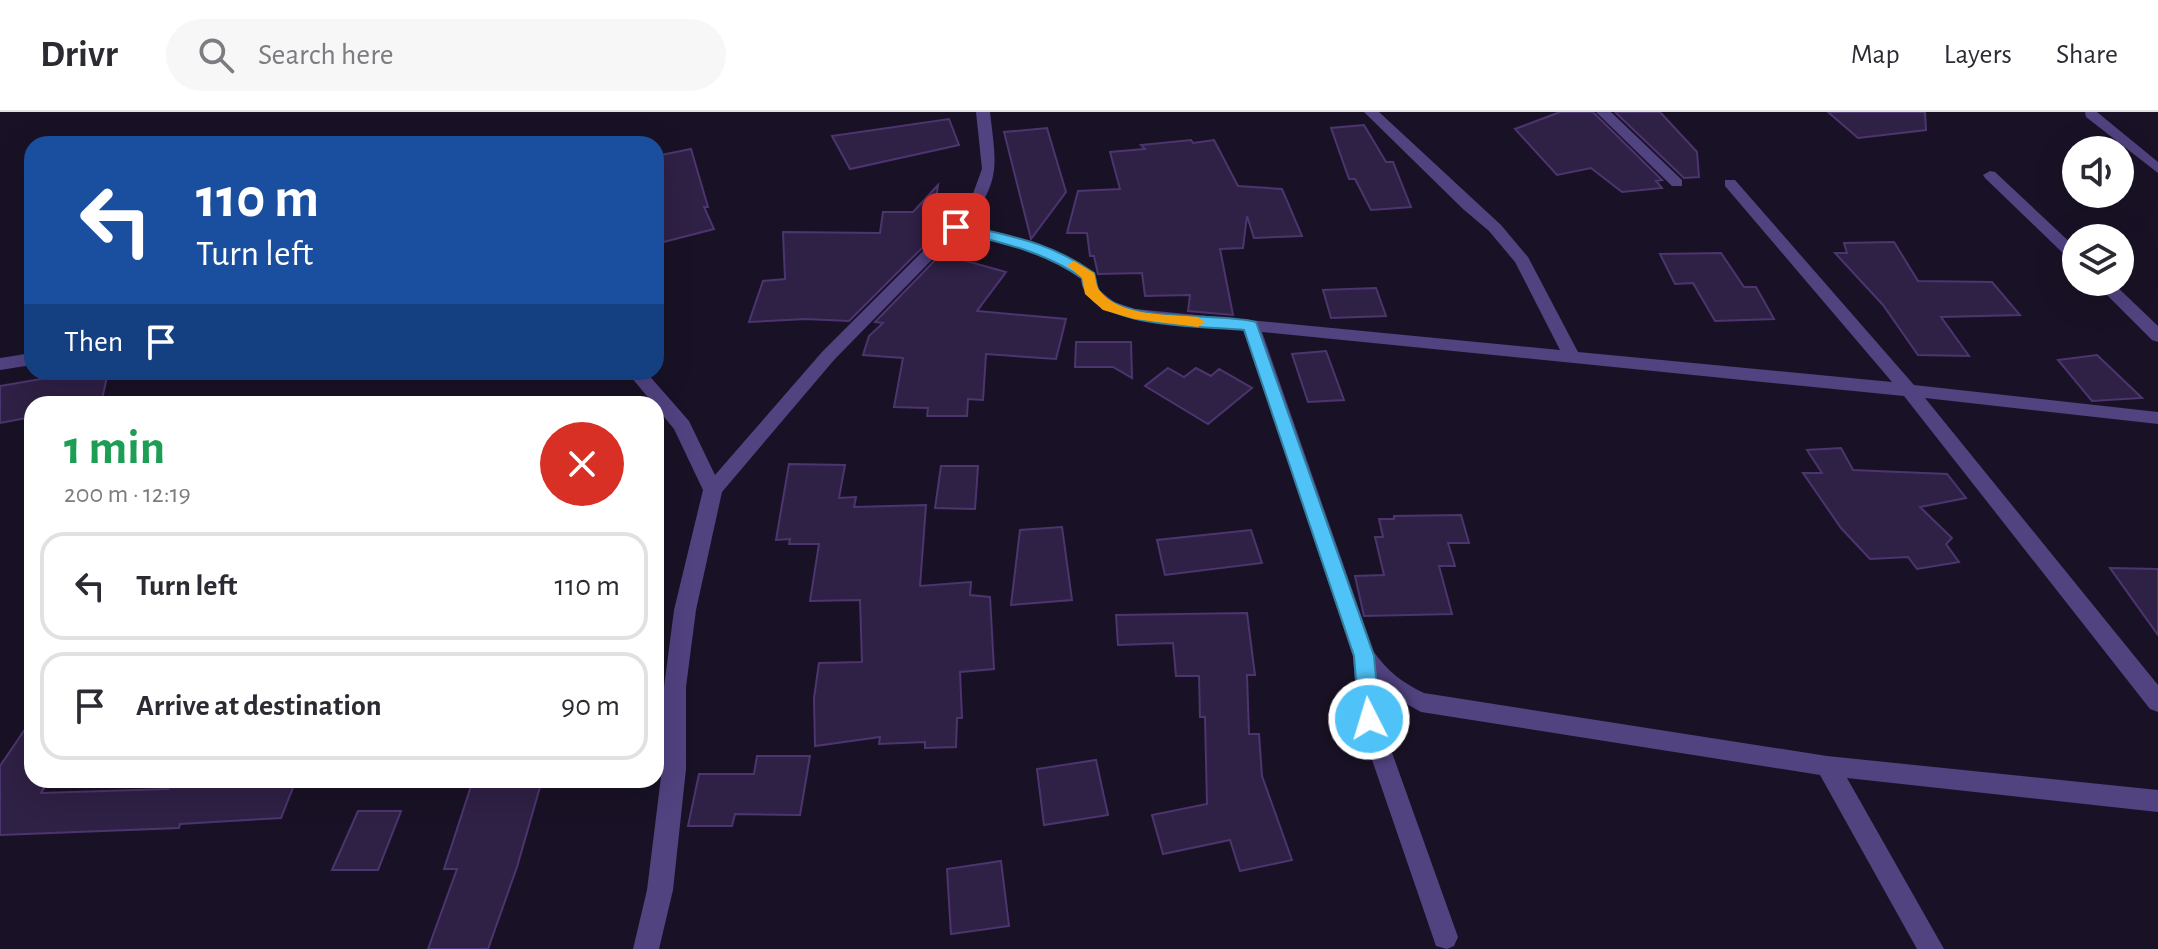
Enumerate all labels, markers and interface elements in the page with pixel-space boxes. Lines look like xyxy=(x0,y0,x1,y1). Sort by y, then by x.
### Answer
search box xyxy=(166,19,726,91)
icon: search xyxy=(194,33,238,77)
text: Drivr xyxy=(40,36,118,74)
text: Search here xyxy=(258,40,394,70)
text: Map xyxy=(1851,41,1900,69)
text: Layers xyxy=(1944,41,2012,69)
text: Share xyxy=(2056,41,2118,69)
map controls xyxy=(2062,136,2134,296)
button: sound xyxy=(2062,136,2134,208)
icon: left xyxy=(64,168,168,272)
text: 110 m xyxy=(196,171,319,227)
pin xyxy=(922,193,990,261)
icon: arrive xyxy=(934,205,978,249)
button: layers xyxy=(2062,224,2134,296)
text: Turn left xyxy=(196,236,313,272)
icon: arrive xyxy=(139,320,183,364)
text: Then xyxy=(64,327,123,357)
button: close xyxy=(540,422,624,506)
text: 1 min xyxy=(64,425,165,473)
text: 200 m · 12:19 xyxy=(64,481,191,507)
icon: left xyxy=(68,564,112,608)
text: Turn left xyxy=(136,571,237,601)
text: 110 m xyxy=(555,571,620,601)
position arrow xyxy=(1327,677,1411,761)
icon: arrive xyxy=(68,684,112,728)
text: Arrive at destination xyxy=(136,691,382,721)
text: 90 m xyxy=(561,691,620,721)

